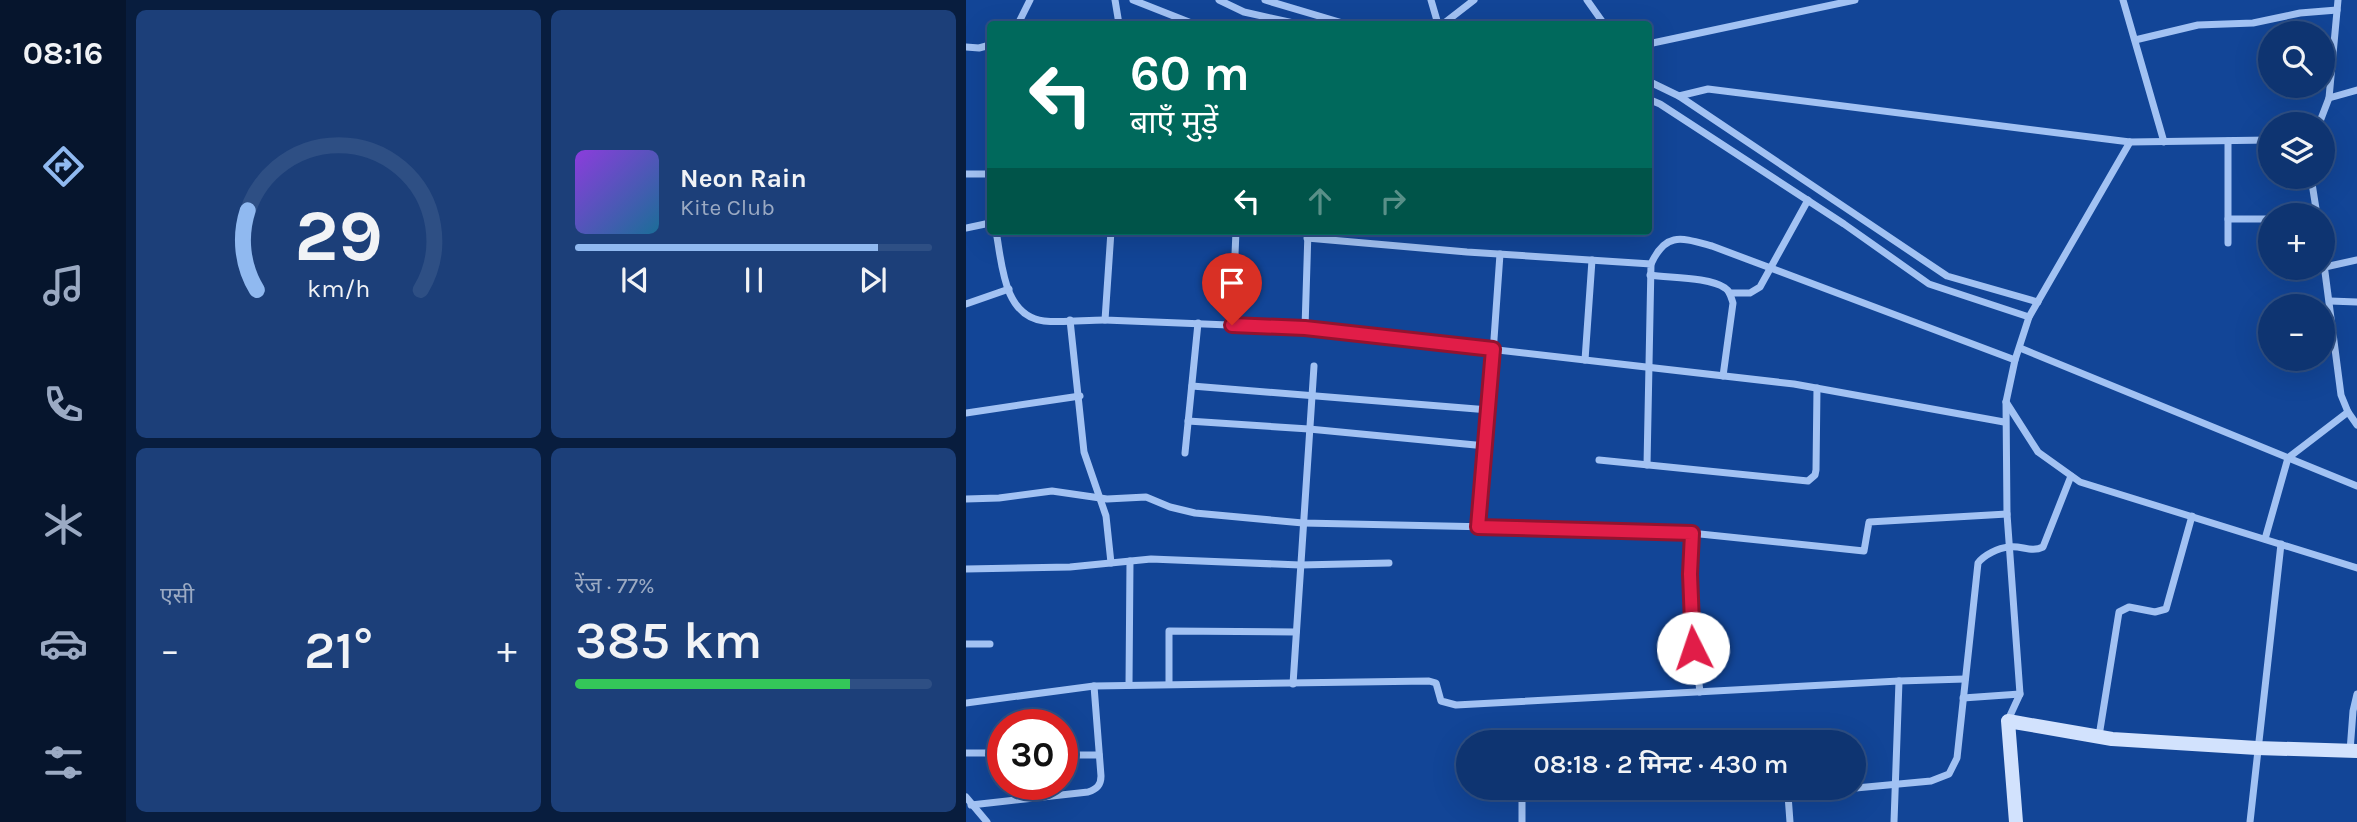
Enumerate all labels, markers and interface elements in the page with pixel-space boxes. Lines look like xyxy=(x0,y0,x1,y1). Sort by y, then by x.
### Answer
map controls xyxy=(2258,21,2335,371)
button: search xyxy=(2258,21,2335,98)
text: 08:16 xyxy=(23,35,103,72)
text: 60 m xyxy=(1130,45,1250,102)
icon: left xyxy=(1015,49,1106,140)
text: बाएँ मुड़ें xyxy=(1130,104,1218,141)
button: layers xyxy=(2258,112,2335,189)
icon: directions xyxy=(39,142,88,191)
text: Neon Rain xyxy=(680,163,807,194)
icon: left xyxy=(1228,182,1266,220)
icon: ahead xyxy=(1301,182,1339,220)
icon: right xyxy=(1374,182,1412,220)
text: 29 xyxy=(294,194,383,279)
text: Kite Club xyxy=(680,194,775,221)
button: + xyxy=(2258,203,2335,280)
pin xyxy=(1202,253,1262,325)
icon: music xyxy=(39,261,88,310)
icon: previous xyxy=(616,261,654,299)
icon: pause xyxy=(735,261,773,299)
icon: next xyxy=(854,261,892,299)
icon: arrive xyxy=(1213,264,1251,302)
text: km/h xyxy=(307,274,370,303)
button: − xyxy=(2258,294,2335,371)
icon: phone xyxy=(39,380,88,429)
icon: climate xyxy=(39,500,88,549)
text: रेंज · 77% xyxy=(575,572,655,599)
text: एसी xyxy=(160,582,194,609)
text: 385 km xyxy=(575,610,763,671)
position arrow xyxy=(1656,611,1730,685)
icon: car xyxy=(39,619,88,668)
text: 21° xyxy=(304,620,373,681)
text: − xyxy=(160,628,180,673)
text: + xyxy=(497,628,517,673)
speed limit sign: 30 xyxy=(987,709,1078,800)
icon: filters xyxy=(39,738,88,787)
text: 08:18 · 2 मिनट · 430 m xyxy=(1534,749,1788,780)

